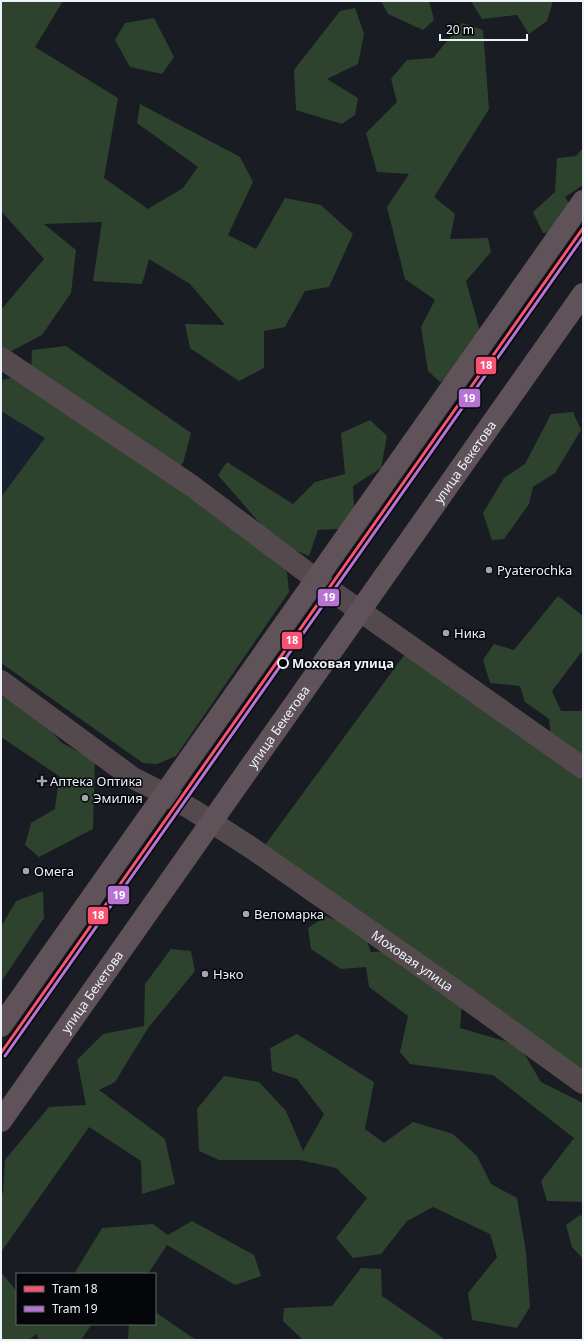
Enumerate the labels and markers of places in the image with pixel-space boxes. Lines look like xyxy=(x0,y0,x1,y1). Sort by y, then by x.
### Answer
place label: Pyaterochka xyxy=(497,561,572,579)
marker: Pyaterochka xyxy=(484,565,494,575)
place label: Ника xyxy=(454,624,486,642)
marker: Ника xyxy=(441,628,451,638)
place label: Моховая улица xyxy=(292,654,394,672)
marker: Моховая улица xyxy=(277,657,289,669)
place label: Аптека Оптика xyxy=(50,772,142,790)
marker: Аптека Оптика xyxy=(37,776,47,786)
place label: Эмилия xyxy=(93,789,143,807)
marker: Эмилия xyxy=(80,793,90,803)
place label: Омега xyxy=(34,862,74,880)
marker: Омега xyxy=(21,866,31,876)
place label: Веломарка xyxy=(254,905,324,923)
marker: Веломарка xyxy=(241,909,251,919)
place label: Нэко xyxy=(213,965,244,983)
marker: Нэко xyxy=(200,969,210,979)

